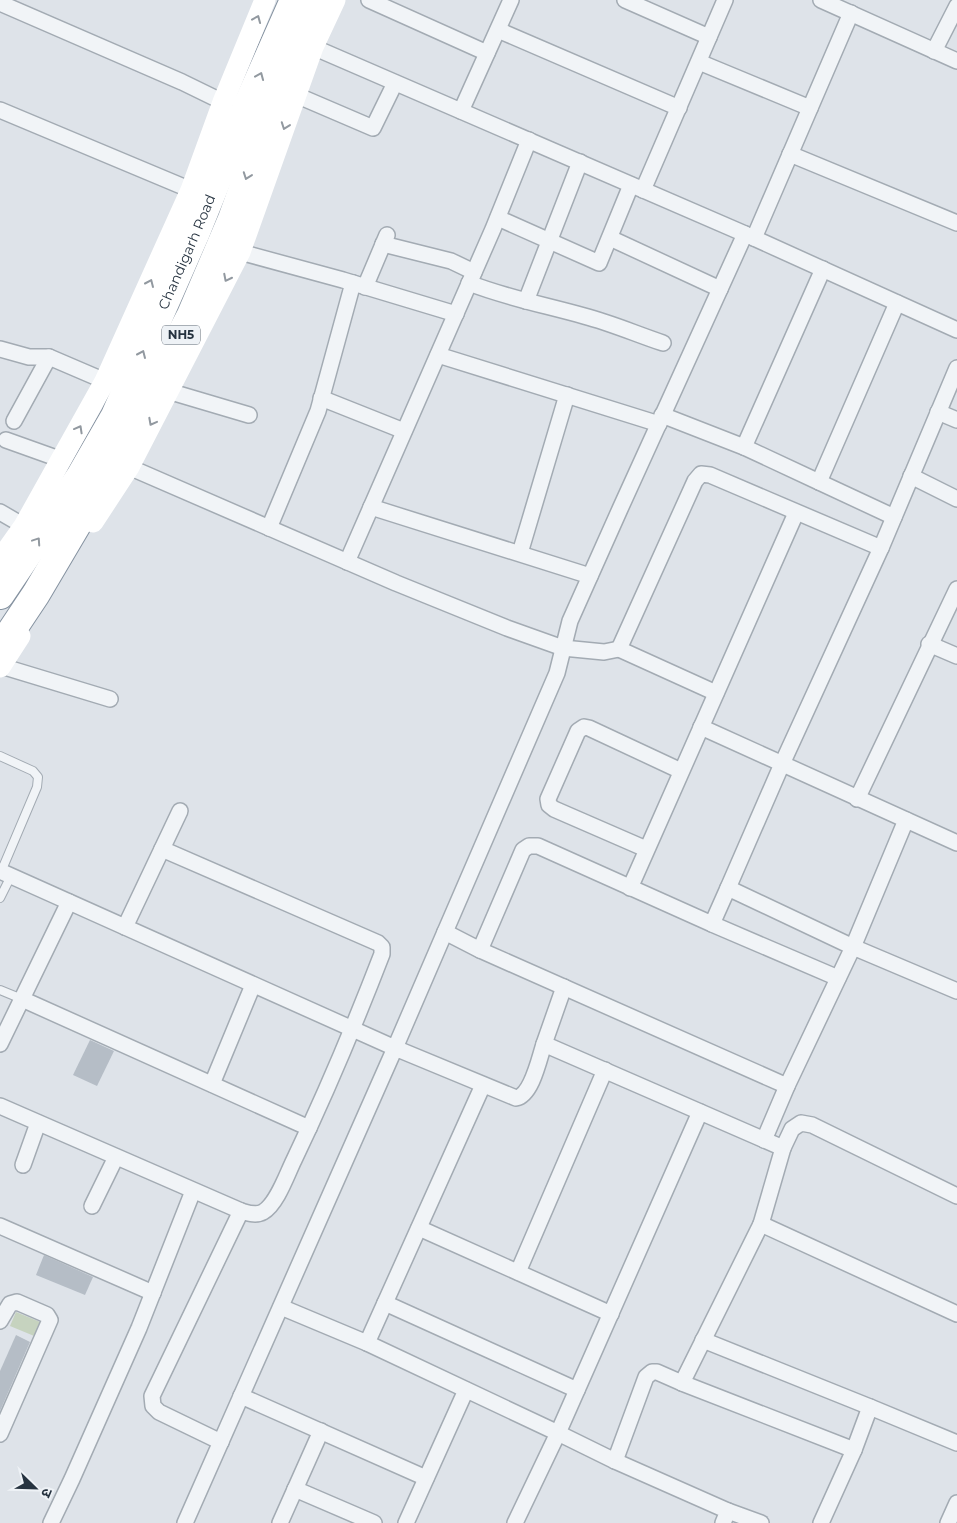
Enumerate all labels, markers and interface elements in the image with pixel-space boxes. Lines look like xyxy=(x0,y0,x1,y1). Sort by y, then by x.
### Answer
one-way arrow xyxy=(251,15,262,24)
one-way arrow xyxy=(253,72,264,81)
one-way arrow xyxy=(281,122,291,130)
one-way arrow xyxy=(243,171,253,179)
street label: Chandigarh Road xyxy=(154,192,219,312)
one-way arrow xyxy=(223,273,233,282)
one-way arrow xyxy=(143,279,154,288)
road number: NH5 xyxy=(162,326,200,344)
one-way arrow xyxy=(136,350,147,359)
one-way arrow xyxy=(148,417,158,426)
one-way arrow xyxy=(73,425,83,434)
one-way arrow xyxy=(31,537,40,547)
north arrow xyxy=(10,1463,60,1513)
text: उ xyxy=(37,1486,57,1501)

